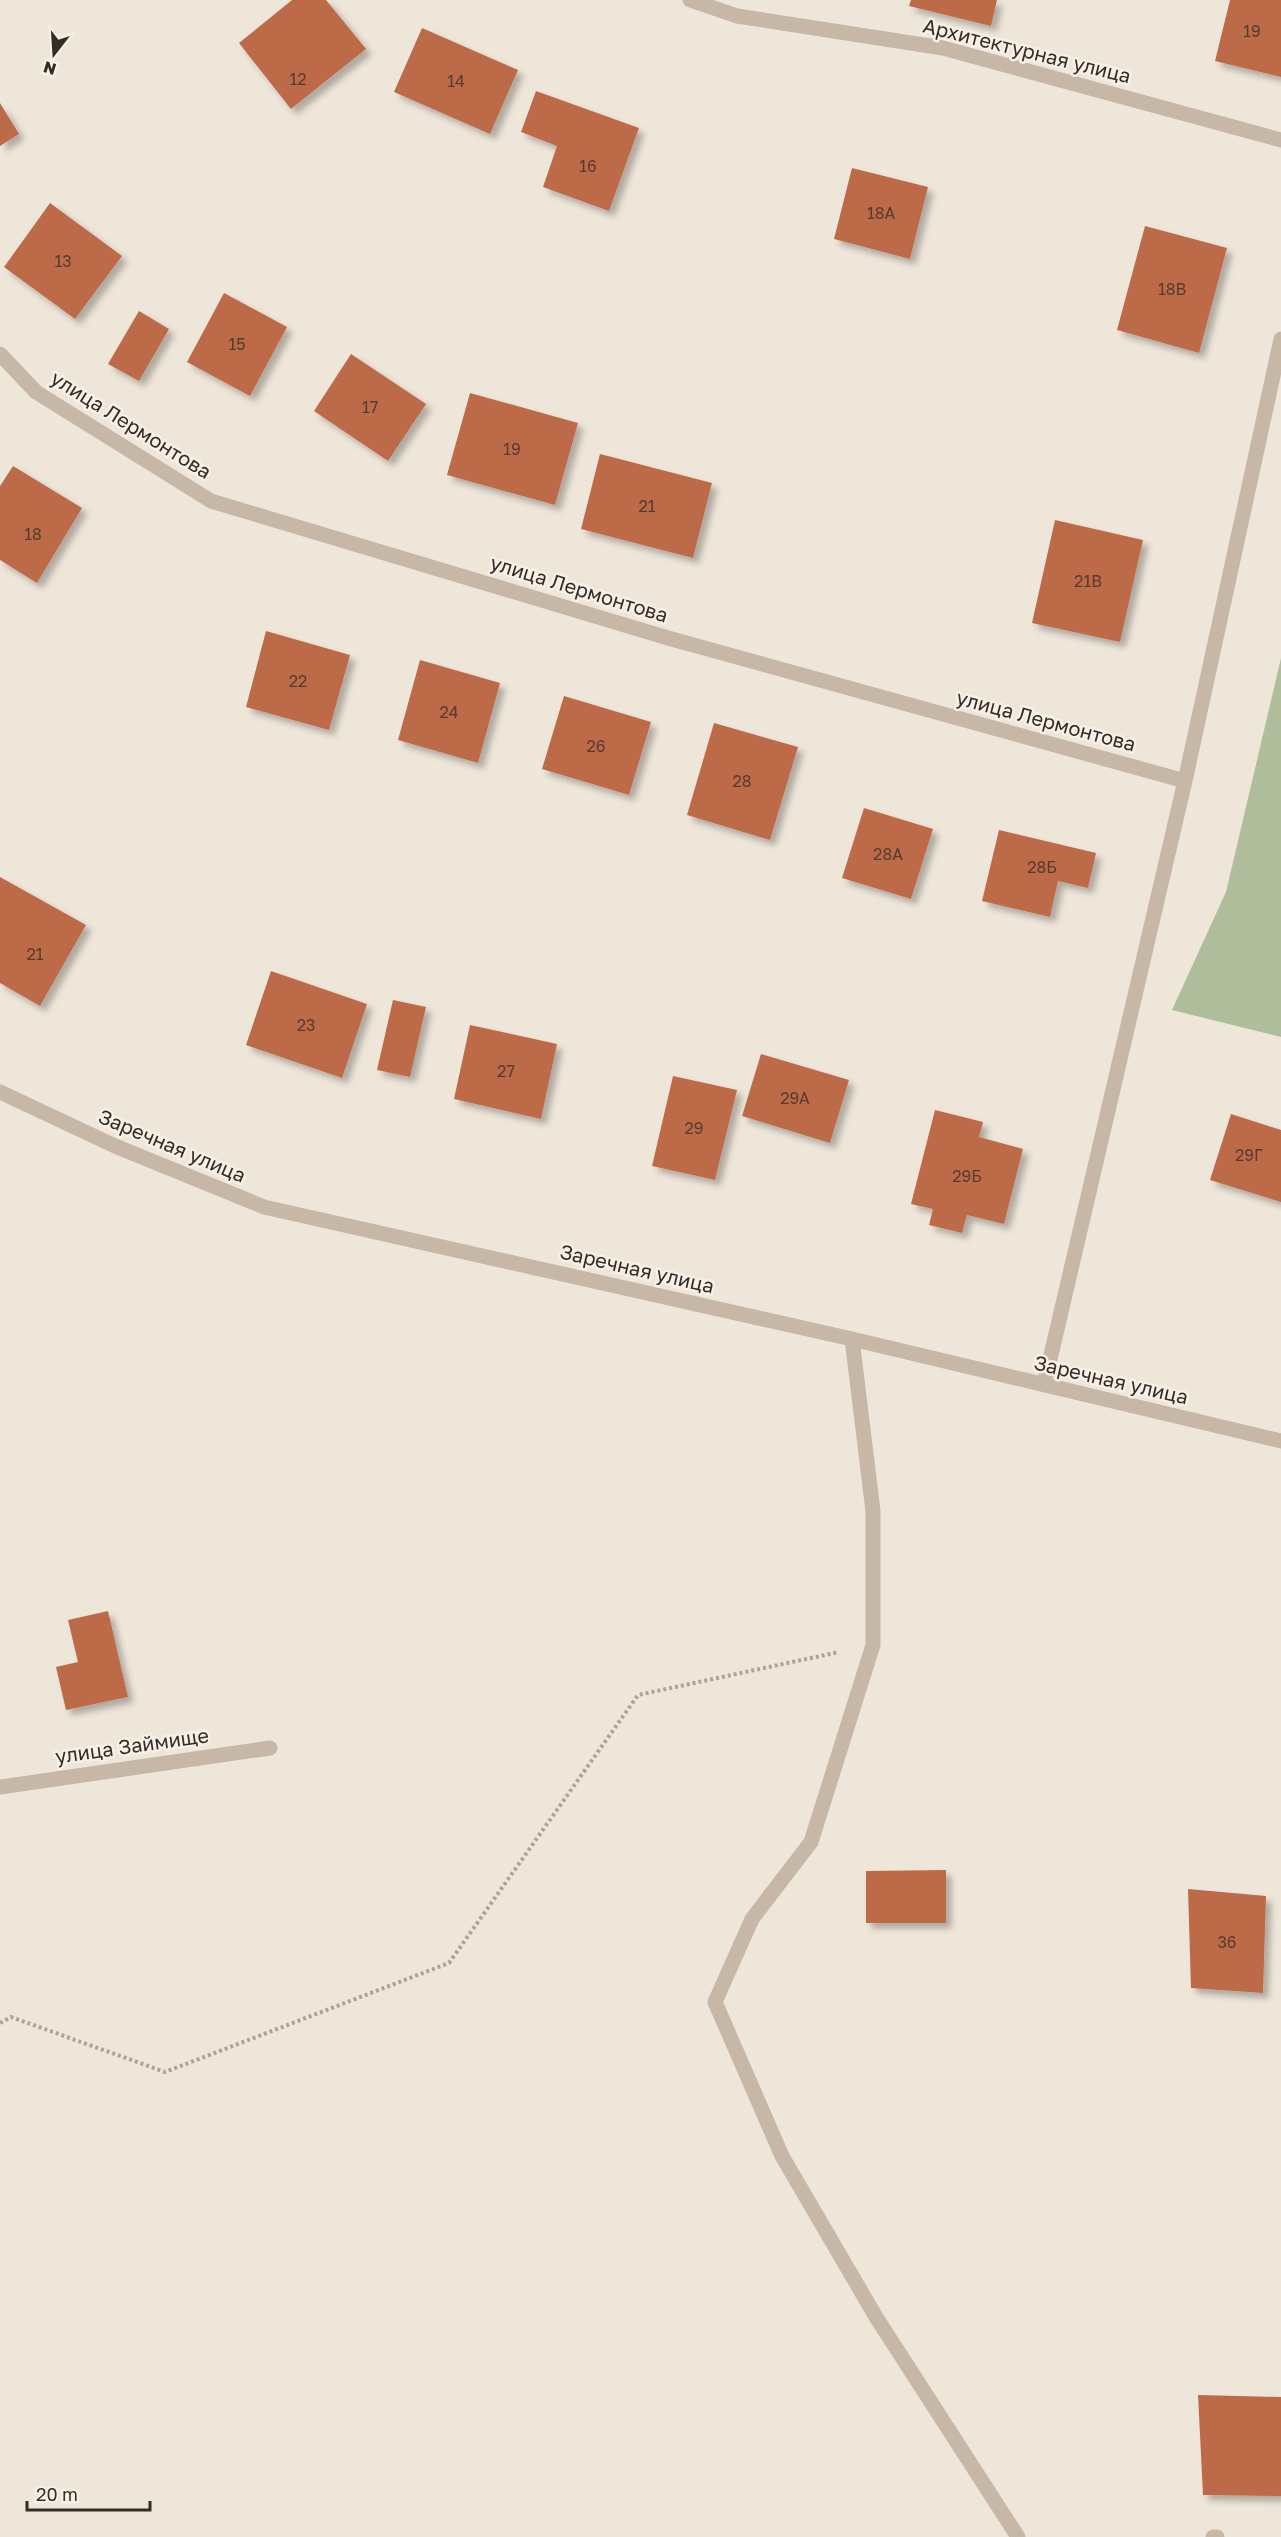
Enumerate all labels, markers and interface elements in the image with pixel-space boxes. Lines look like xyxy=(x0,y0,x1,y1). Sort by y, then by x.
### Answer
street label: Архитектурная улица xyxy=(921,13,1134,87)
house number: 19 xyxy=(1243,21,1261,41)
north arrow xyxy=(24,24,84,84)
text: N xyxy=(41,57,58,80)
house number: 12 xyxy=(289,69,307,89)
house number: 14 xyxy=(447,71,465,91)
house number: 16 xyxy=(579,156,597,176)
house number: 18А xyxy=(867,203,895,223)
house number: 13 xyxy=(54,251,72,271)
house number: 18В xyxy=(1158,279,1186,299)
house number: 15 xyxy=(228,334,246,354)
street label: улица Лермонтова xyxy=(47,365,216,483)
house number: 17 xyxy=(362,397,378,417)
house number: 19 xyxy=(503,439,521,459)
house number: 21 xyxy=(638,496,656,516)
house number: 18 xyxy=(24,524,42,544)
street label: улица Лермонтова xyxy=(488,550,671,627)
house number: 21В xyxy=(1074,571,1102,591)
house number: 22 xyxy=(289,671,307,691)
street label: улица Лермонтова xyxy=(954,685,1139,756)
house number: 24 xyxy=(439,702,459,722)
house number: 26 xyxy=(587,736,605,756)
house number: 28 xyxy=(732,771,752,791)
house number: 28А xyxy=(873,844,903,864)
house number: 28Б xyxy=(1027,857,1057,877)
house number: 21 xyxy=(26,944,44,964)
house number: 23 xyxy=(297,1015,315,1035)
house number: 27 xyxy=(497,1061,515,1081)
house number: 29А xyxy=(780,1088,810,1108)
street label: Заречная улица xyxy=(95,1103,250,1187)
house number: 29 xyxy=(685,1118,703,1138)
house number: 29Г xyxy=(1235,1145,1263,1165)
house number: 29Б xyxy=(952,1166,982,1186)
street label: Заречная улица xyxy=(558,1239,717,1297)
street label: Заречная улица xyxy=(1032,1350,1191,1408)
street label: улица Займище xyxy=(53,1722,210,1768)
house number: 36 xyxy=(1217,1932,1237,1952)
scale bar xyxy=(27,2474,150,2512)
text: 20 m xyxy=(36,2483,78,2505)

